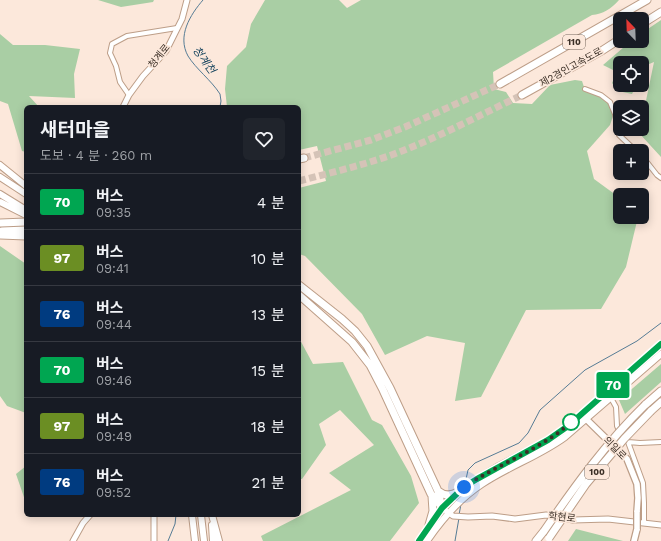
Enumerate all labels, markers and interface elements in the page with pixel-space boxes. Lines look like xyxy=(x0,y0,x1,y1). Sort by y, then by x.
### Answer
north arrow xyxy=(613,12,649,48)
map controls xyxy=(613,12,649,224)
road number: 110 xyxy=(563,35,585,49)
street label: 청계로 xyxy=(146,42,172,70)
water label: 청계천 xyxy=(190,44,219,78)
street label: 제2경인고속도로 xyxy=(538,45,604,89)
button: locate xyxy=(613,56,649,92)
button: layers xyxy=(613,100,649,136)
text: 새터마을 xyxy=(40,118,110,141)
button: heart xyxy=(243,118,285,160)
button: + xyxy=(613,144,649,180)
text: 도보 · 4 분 · 260 m xyxy=(40,148,152,163)
text: 버스 xyxy=(96,187,124,205)
button: − xyxy=(613,188,649,224)
text: 70 xyxy=(53,194,71,210)
text: 4 분 xyxy=(257,194,285,212)
text: 09:35 xyxy=(96,205,131,220)
text: 버스 xyxy=(96,243,124,261)
text: 97 xyxy=(54,250,70,266)
text: 10 분 xyxy=(251,250,285,268)
text: 09:41 xyxy=(96,261,129,276)
text: 버스 xyxy=(96,299,124,317)
text: 76 xyxy=(54,306,70,322)
text: 13 분 xyxy=(251,306,285,324)
text: 09:44 xyxy=(96,317,132,332)
text: 버스 xyxy=(96,355,124,373)
text: 70 xyxy=(53,362,71,378)
text: 15 분 xyxy=(252,362,285,380)
line badge: 70 xyxy=(595,372,631,398)
text: 09:46 xyxy=(96,373,132,388)
text: 70 xyxy=(604,377,622,393)
text: 버스 xyxy=(96,411,124,429)
unlabelled marker xyxy=(562,413,580,431)
text: 97 xyxy=(54,418,70,434)
text: 18 분 xyxy=(251,418,285,436)
text: 09:49 xyxy=(96,429,132,444)
street label: 의일로 xyxy=(601,434,629,462)
road number: 100 xyxy=(585,465,609,479)
text: 버스 xyxy=(96,467,124,485)
text: 76 xyxy=(54,474,70,490)
text: 21 분 xyxy=(251,474,285,492)
your location xyxy=(454,477,474,497)
text: 09:52 xyxy=(96,485,131,500)
street label: 학현로 xyxy=(548,510,576,524)

